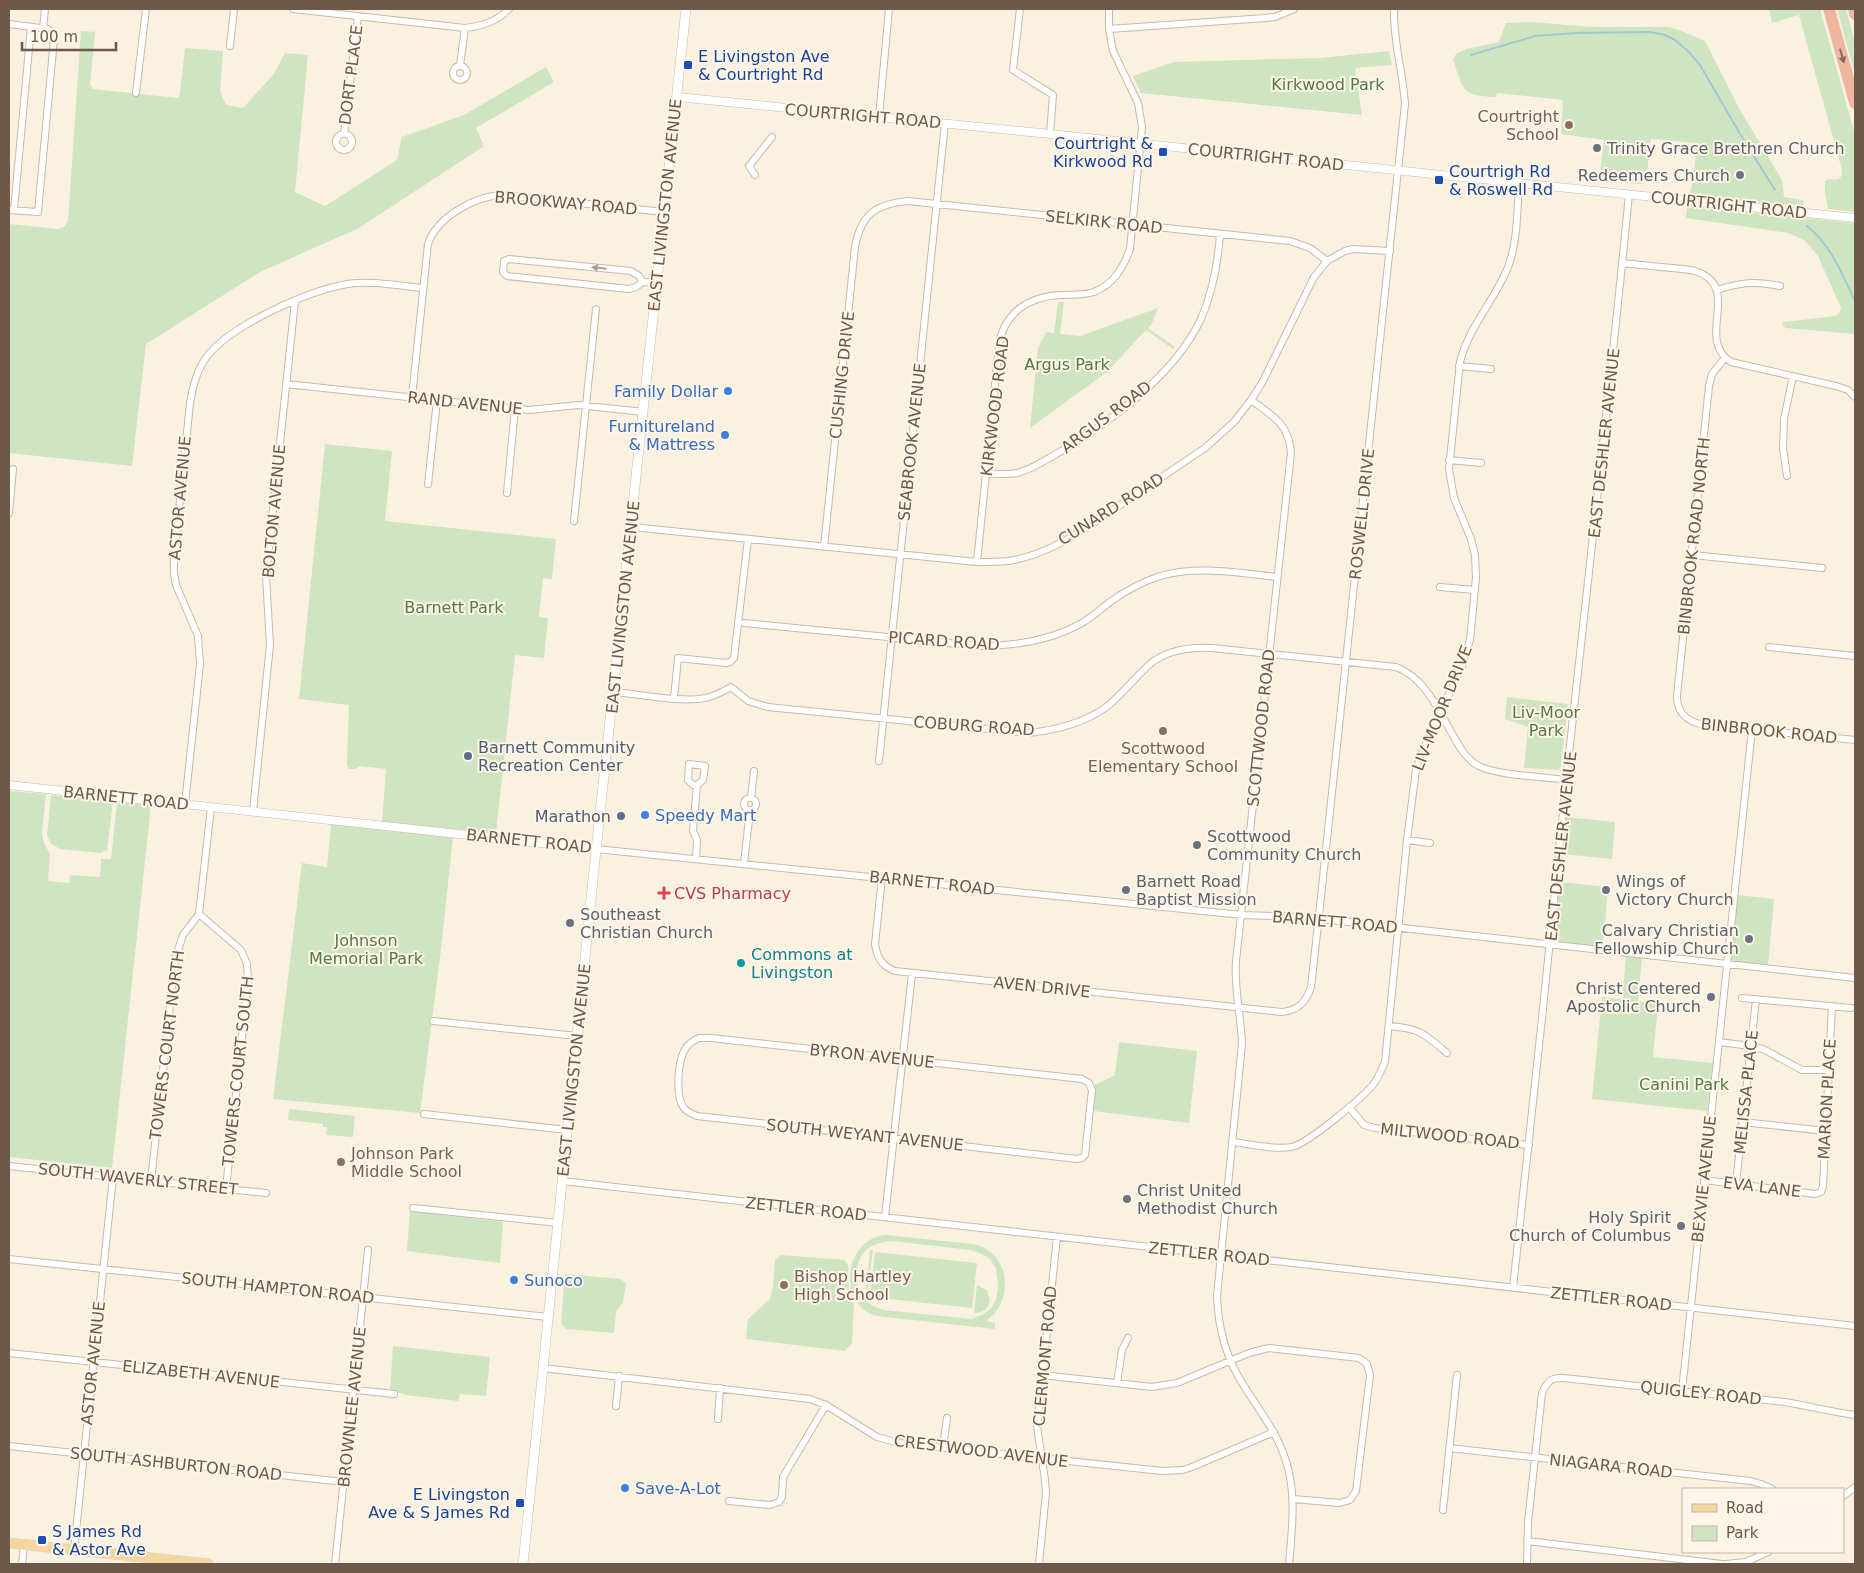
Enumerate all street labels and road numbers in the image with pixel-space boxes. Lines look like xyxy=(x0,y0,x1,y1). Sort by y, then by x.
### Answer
street label: DORT PLACE xyxy=(335,24,367,126)
street label: EAST LIVINGSTON AVENUE xyxy=(644,98,686,312)
street label: COURTRIGHT ROAD xyxy=(784,100,942,132)
street label: COURTRIGHT ROAD xyxy=(1187,139,1345,175)
street label: BROOKWAY ROAD xyxy=(494,187,638,219)
street label: COURTRIGHT ROAD xyxy=(1650,187,1808,223)
street label: SELKIRK ROAD xyxy=(1044,206,1164,238)
street label: CUSHING DRIVE xyxy=(826,310,858,440)
street label: KIRKWOOD ROAD xyxy=(977,335,1013,477)
street label: EAST DESHLER AVENUE xyxy=(1585,347,1623,539)
street label: SEABROOK AVENUE xyxy=(894,362,930,522)
street label: ARGUS ROAD xyxy=(1057,377,1155,457)
street label: RAND AVENUE xyxy=(407,388,523,418)
street label: ASTOR AVENUE xyxy=(165,435,195,561)
street label: BINBROOK ROAD NORTH xyxy=(1674,436,1714,636)
street label: BOLTON AVENUE xyxy=(259,443,289,579)
street label: ROSWELL DRIVE xyxy=(1346,447,1378,581)
street label: CUNARD ROAD xyxy=(1055,469,1167,549)
street label: EAST LIVINGSTON AVENUE xyxy=(602,500,644,714)
street label: PICARD ROAD xyxy=(888,628,1000,654)
street label: LIV-MOOR DRIVE xyxy=(1408,642,1476,774)
street label: SCOTTWOOD ROAD xyxy=(1243,648,1279,808)
street label: COBURG ROAD xyxy=(913,712,1035,740)
street label: BINBROOK ROAD xyxy=(1700,714,1838,748)
street label: EAST DESHLER AVENUE xyxy=(1542,750,1580,942)
street label: BARNETT ROAD xyxy=(62,782,190,814)
street label: BARNETT ROAD xyxy=(465,825,593,857)
street label: BARNETT ROAD xyxy=(868,867,996,899)
street label: BARNETT ROAD xyxy=(1271,907,1399,937)
street label: TOWERS COURT NORTH xyxy=(146,949,188,1142)
street label: EAST LIVINGSTON AVENUE xyxy=(553,963,595,1177)
street label: AVEN DRIVE xyxy=(993,972,1091,1002)
street label: TOWERS COURT SOUTH xyxy=(218,975,257,1168)
street label: MELISSA PLACE xyxy=(1730,1029,1762,1155)
street label: MARION PLACE xyxy=(1814,1038,1840,1160)
street label: BYRON AVENUE xyxy=(809,1040,935,1072)
street label: SOUTH WEYANT AVENUE xyxy=(765,1115,965,1155)
street label: BEXVIE AVENUE xyxy=(1688,1115,1720,1243)
street label: MILTWOOD ROAD xyxy=(1379,1119,1521,1153)
street label: SOUTH WAVERLY STREET xyxy=(37,1159,239,1199)
street label: EVA LANE xyxy=(1722,1173,1802,1201)
street label: ZETTLER ROAD xyxy=(744,1193,868,1225)
street label: ZETTLER ROAD xyxy=(1147,1238,1271,1270)
street label: SOUTH HAMPTON ROAD xyxy=(181,1268,375,1308)
street label: ZETTLER ROAD xyxy=(1549,1283,1673,1315)
street label: CLERMONT ROAD xyxy=(1029,1285,1061,1427)
street label: ASTOR AVENUE xyxy=(77,1300,109,1426)
street label: BROWNLEE AVENUE xyxy=(334,1326,370,1488)
street label: ELIZABETH AVENUE xyxy=(121,1356,281,1392)
street label: QUIGLEY ROAD xyxy=(1639,1377,1763,1409)
street label: CRESTWOOD AVENUE xyxy=(893,1431,1069,1471)
street label: SOUTH ASHBURTON ROAD xyxy=(69,1443,283,1485)
street label: NIAGARA ROAD xyxy=(1548,1450,1674,1482)

